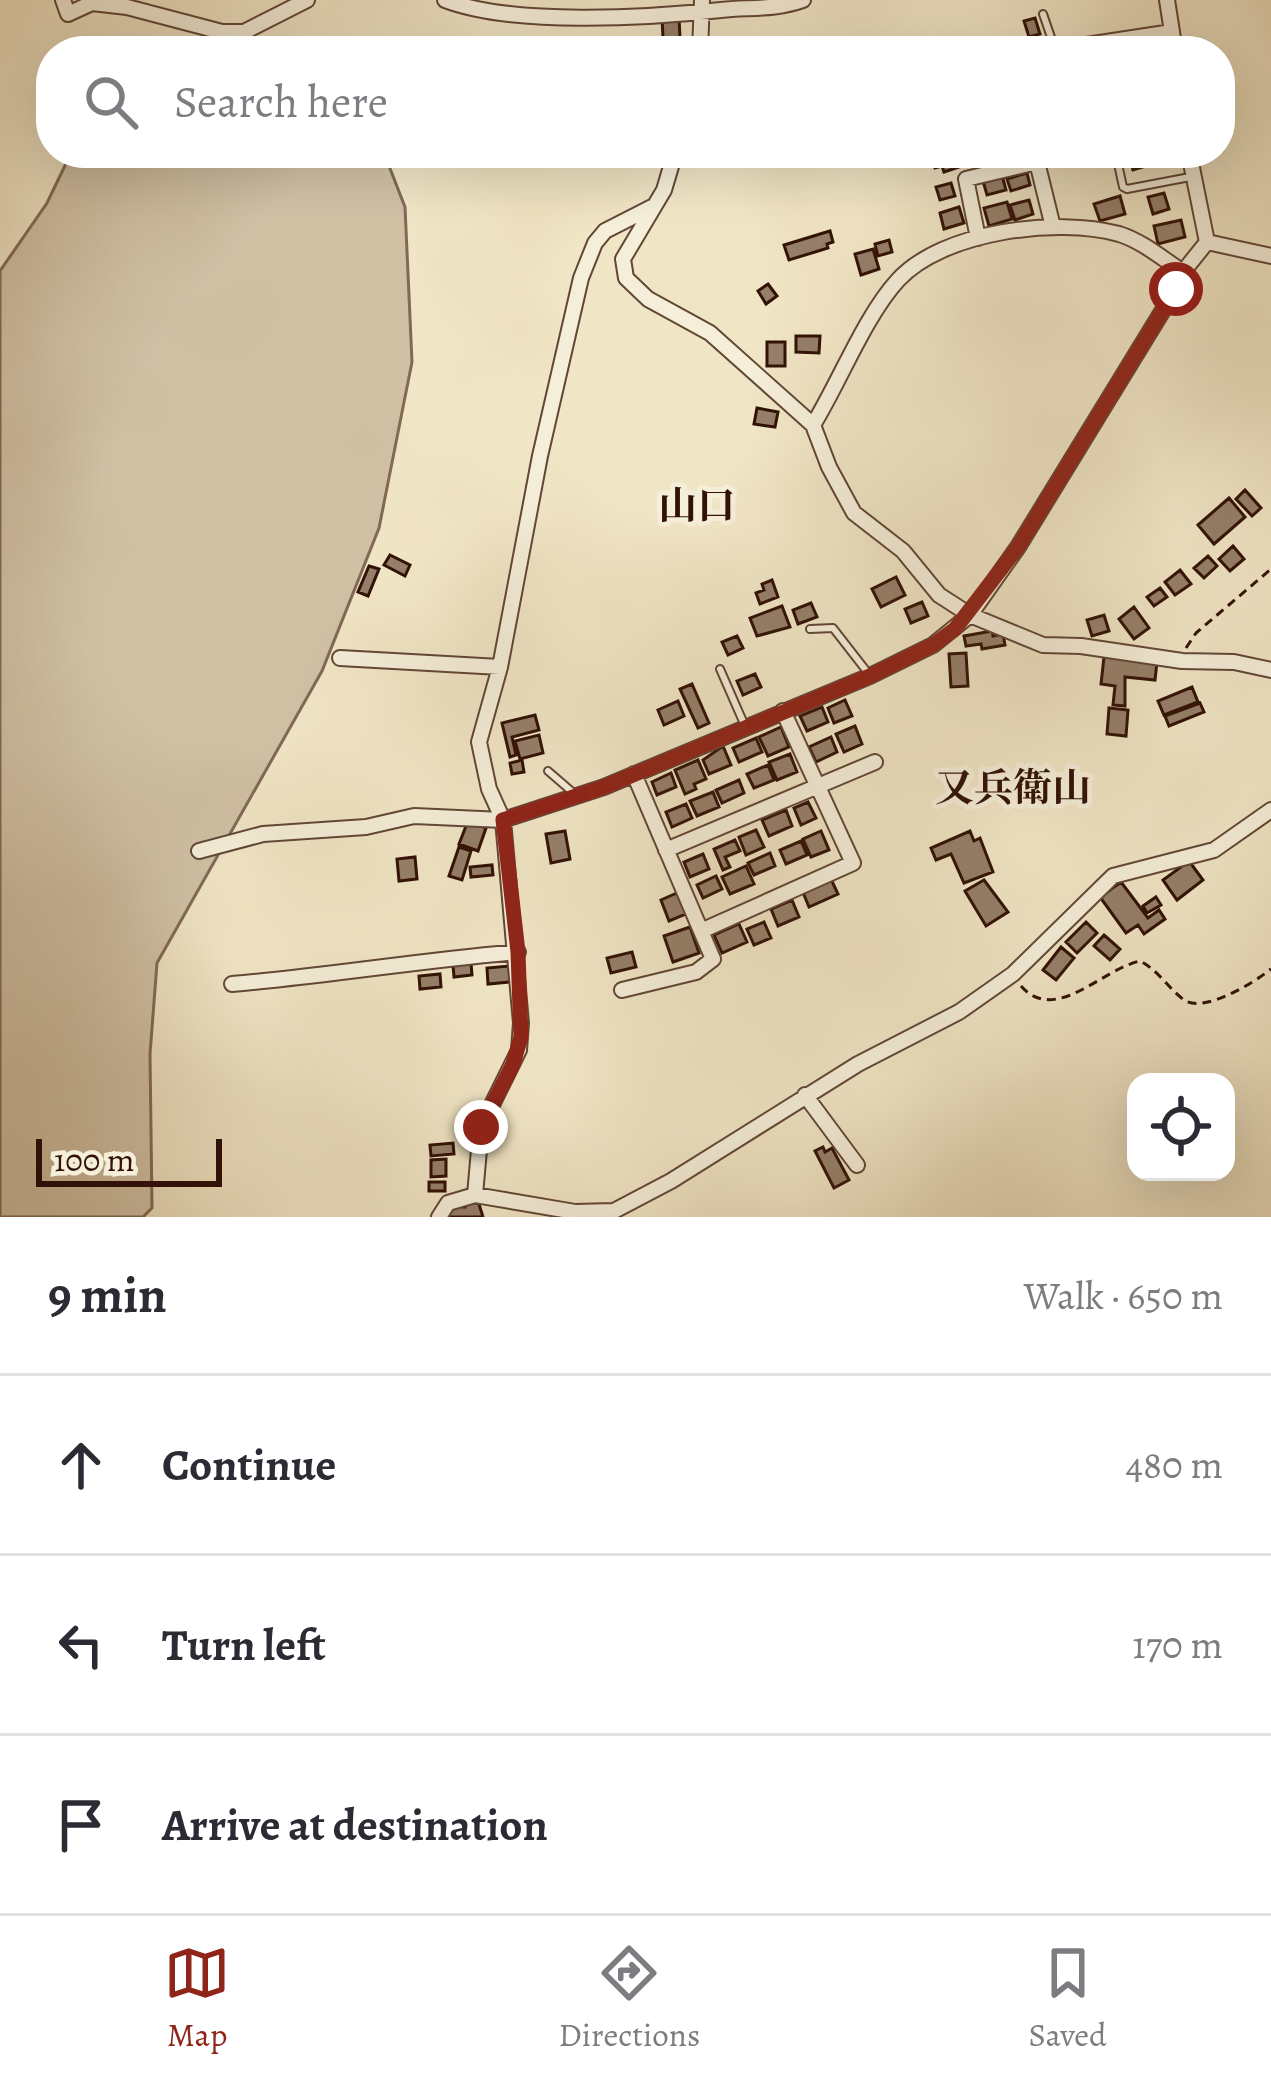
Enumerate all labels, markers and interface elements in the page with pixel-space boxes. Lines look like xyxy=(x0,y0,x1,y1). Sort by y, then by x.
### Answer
search box xyxy=(36,36,1235,168)
icon: search xyxy=(78,69,144,135)
text: Search here xyxy=(174,71,388,133)
route start xyxy=(1149,262,1203,316)
district label: 山口 xyxy=(658,479,736,532)
district label: 又兵衛山 xyxy=(935,761,1091,814)
map controls xyxy=(1127,1073,1235,1181)
button: locate xyxy=(1127,1073,1235,1181)
route end xyxy=(454,1100,508,1154)
scale bar xyxy=(36,1133,222,1186)
text: 100 m xyxy=(54,1137,134,1182)
text: 9 min xyxy=(48,1260,167,1330)
text: Walk · 650 m xyxy=(1024,1269,1223,1322)
icon: ahead xyxy=(48,1432,114,1498)
text: Continue xyxy=(162,1434,336,1496)
text: 480 m xyxy=(1125,1438,1223,1491)
icon: left xyxy=(48,1612,114,1678)
text: Turn left xyxy=(162,1614,326,1676)
text: 170 m xyxy=(1132,1618,1223,1671)
icon: arrive xyxy=(48,1792,114,1858)
text: Arrive at destination xyxy=(162,1794,548,1856)
tab: Map xyxy=(164,1940,230,2057)
tab: Directions xyxy=(559,1940,700,2057)
tab: Saved xyxy=(1029,1940,1107,2057)

